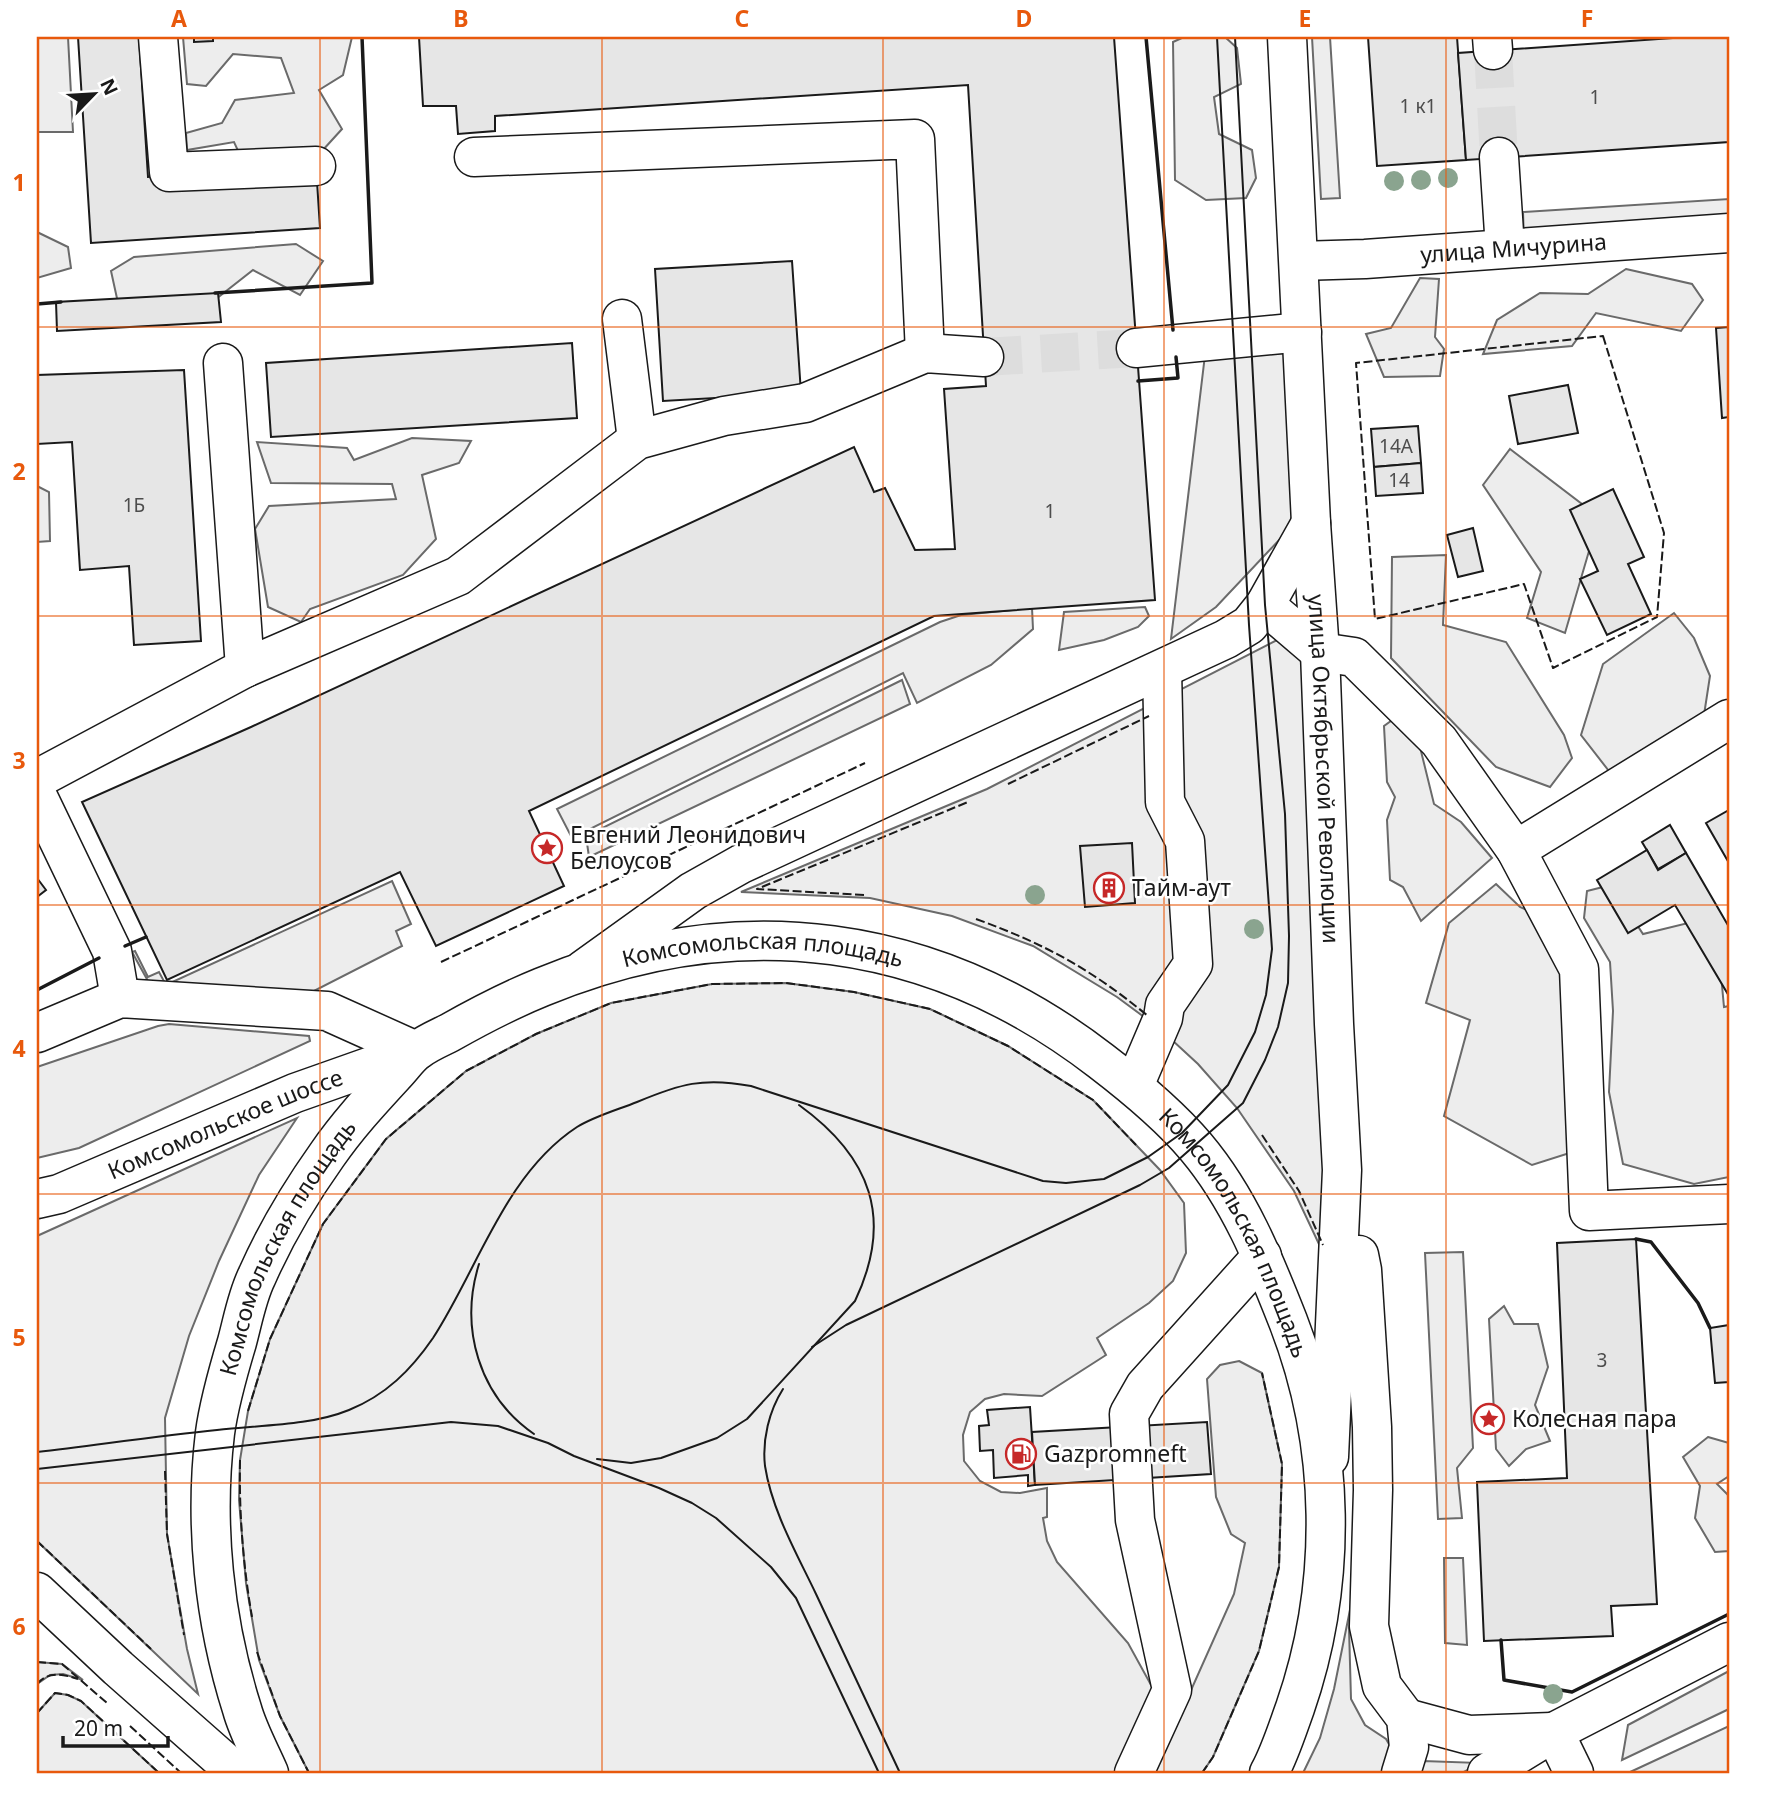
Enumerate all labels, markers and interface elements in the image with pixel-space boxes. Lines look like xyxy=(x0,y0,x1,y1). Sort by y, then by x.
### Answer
text: A xyxy=(171,2,187,34)
text: B xyxy=(453,2,469,34)
text: C xyxy=(735,2,750,34)
text: D xyxy=(1016,2,1032,34)
text: E xyxy=(1299,2,1311,34)
text: F xyxy=(1581,2,1593,34)
north arrow xyxy=(60,60,130,130)
text: N xyxy=(94,74,124,99)
house number: 1 xyxy=(1590,84,1600,110)
house number: 1 к1 xyxy=(1400,93,1436,119)
text: 1 xyxy=(12,166,26,198)
street label: улица Мичурина xyxy=(1419,225,1608,270)
house number: 14А xyxy=(1379,433,1414,459)
text: 2 xyxy=(12,455,26,487)
house number: 14 xyxy=(1388,467,1410,493)
house number: 1Б xyxy=(123,492,145,518)
house number: 1 xyxy=(1045,498,1055,524)
street label: улица Октябрьской Революции xyxy=(1301,593,1348,944)
text: 3 xyxy=(12,744,26,776)
place label: Евгений Леонидович Белоусов xyxy=(570,818,806,876)
place icon: Евгений Леонидович Белоусов xyxy=(530,831,564,865)
building icon: Тайм-аут xyxy=(1092,871,1126,905)
place label: Тайм-аут xyxy=(1132,871,1231,903)
street label: Комсомольская площадь xyxy=(618,924,907,974)
text: 4 xyxy=(12,1032,26,1064)
street label: Комсомольское шоссе xyxy=(102,1060,347,1186)
street label: Комсомольская площадь xyxy=(1152,1100,1317,1361)
street label: Комсомольская площадь xyxy=(211,1112,363,1379)
text: 5 xyxy=(12,1321,26,1353)
house number: 3 xyxy=(1597,1347,1607,1373)
place icon: Колесная пара xyxy=(1472,1402,1506,1436)
place label: Колесная пара xyxy=(1512,1402,1677,1434)
fuel station icon: Gazpromneft xyxy=(1004,1437,1038,1471)
place label: Gazpromneft xyxy=(1044,1437,1186,1469)
text: 6 xyxy=(12,1610,26,1642)
scale bar xyxy=(63,1705,168,1749)
text: 20 m xyxy=(74,1714,123,1742)

